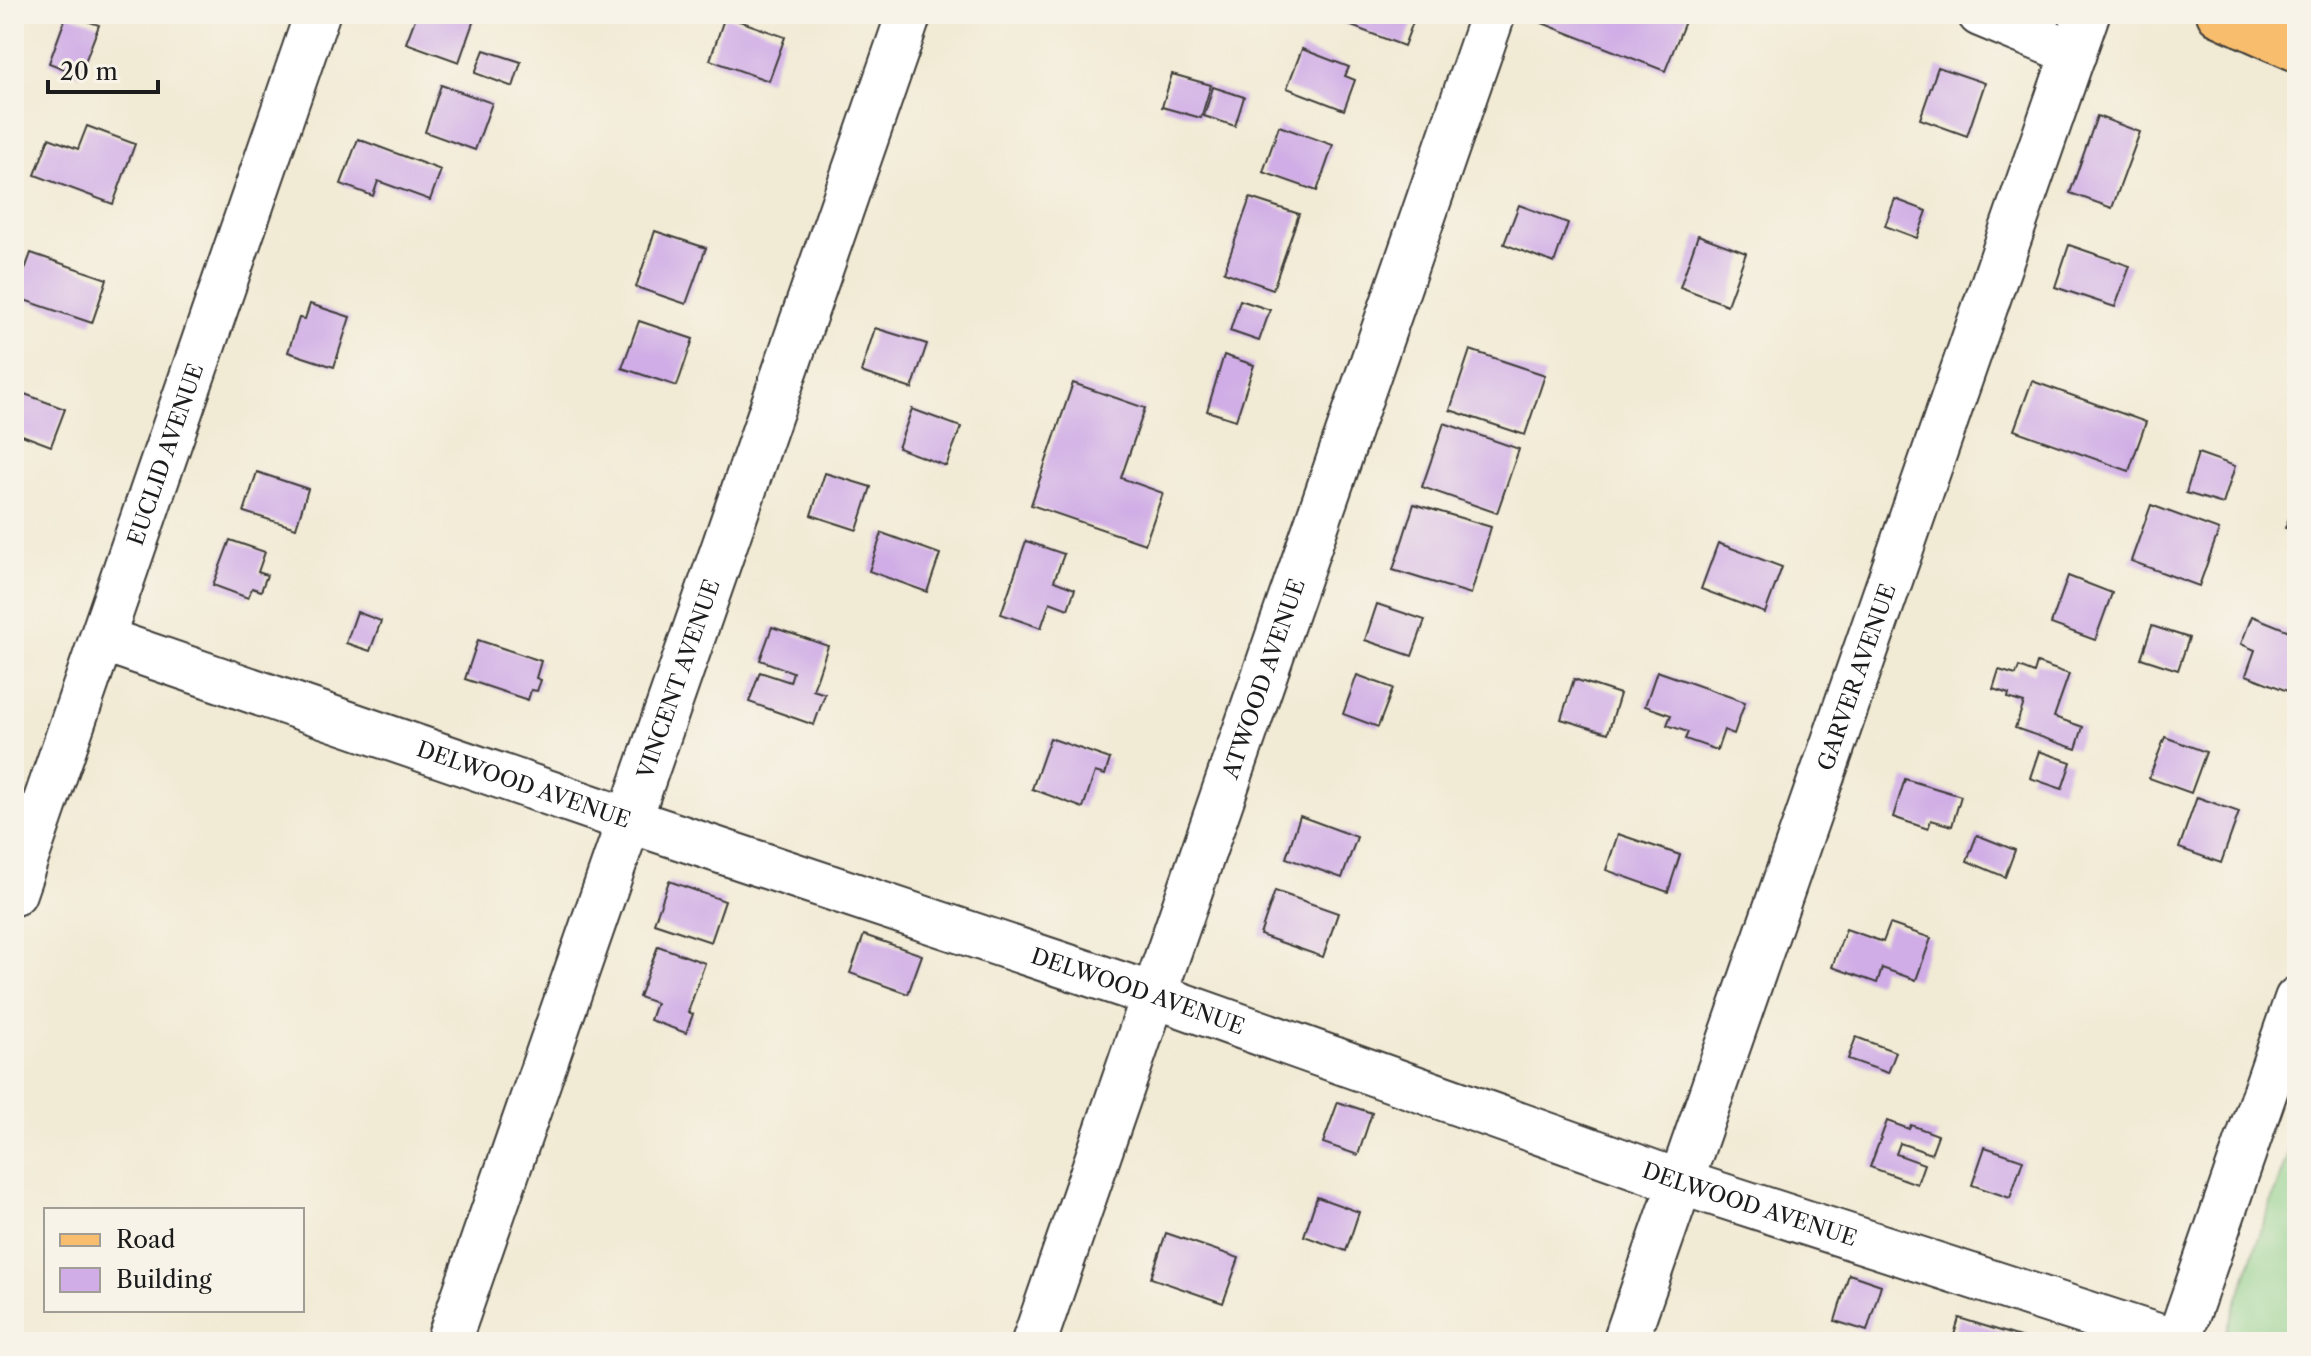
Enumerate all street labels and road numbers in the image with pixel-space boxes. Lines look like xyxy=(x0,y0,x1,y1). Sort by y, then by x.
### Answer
street label: EUCLID AVENUE xyxy=(121,360,209,549)
street label: ATWOOD AVENUE xyxy=(1216,575,1310,783)
street label: VINCENT AVENUE xyxy=(631,576,725,783)
street label: GARVER AVENUE xyxy=(1811,580,1901,774)
street label: DELWOOD AVENUE xyxy=(413,735,634,833)
street label: DELWOOD AVENUE xyxy=(1028,942,1248,1040)
street label: DELWOOD AVENUE xyxy=(1639,1156,1860,1252)

